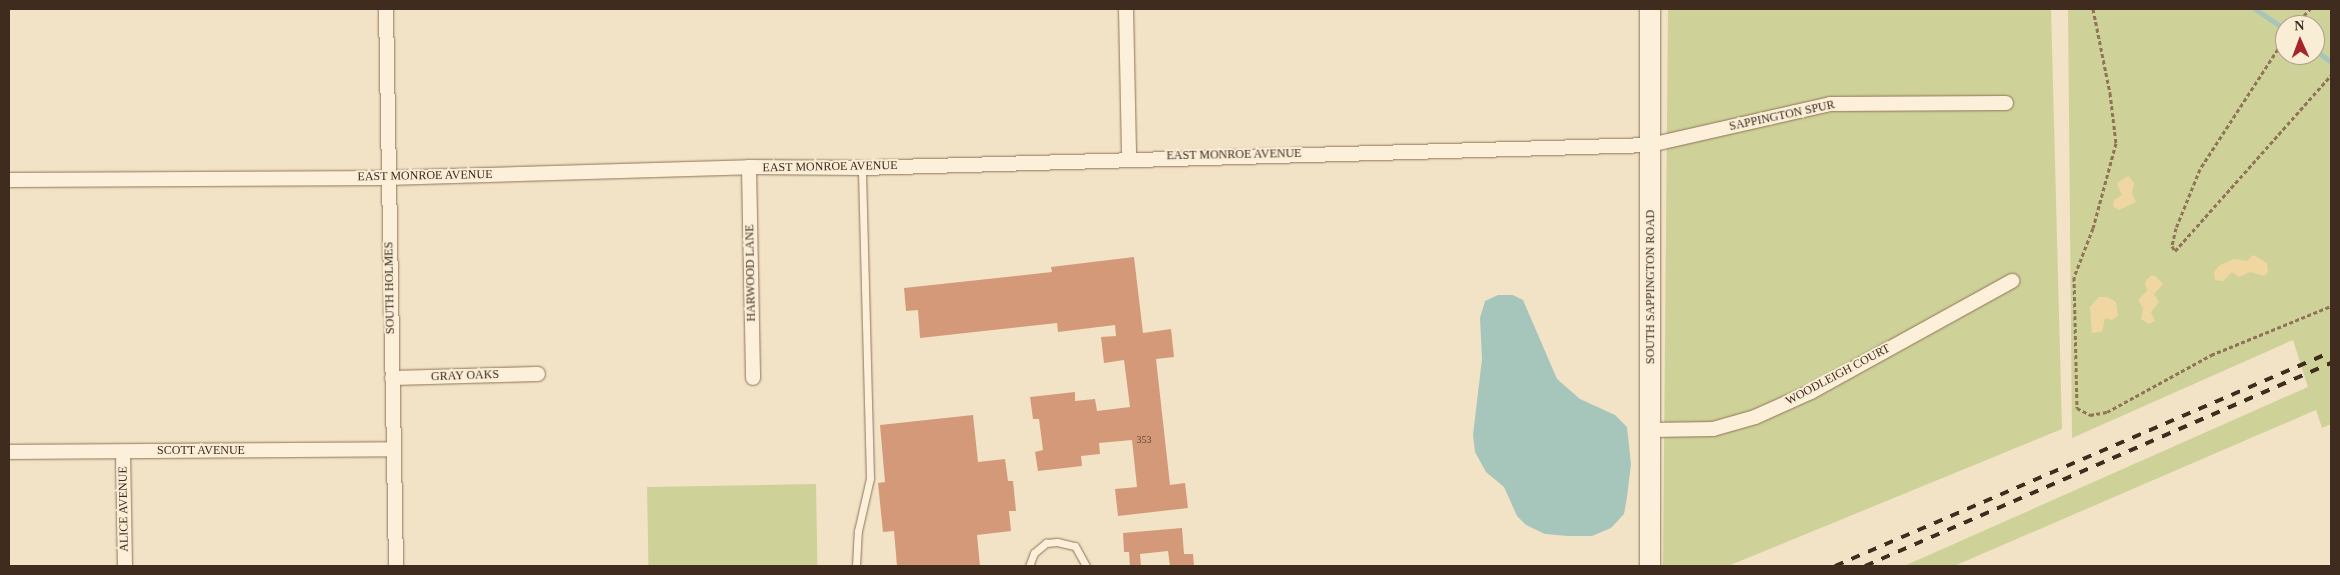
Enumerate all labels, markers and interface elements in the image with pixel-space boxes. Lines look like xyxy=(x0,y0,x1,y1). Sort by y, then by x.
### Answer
north arrow xyxy=(2275,15,2325,65)
text: N xyxy=(2294,18,2305,33)
street label: SAPPINGTON SPUR xyxy=(1728,98,1836,134)
street label: EAST MONROE AVENUE xyxy=(1166,147,1302,163)
street label: EAST MONROE AVENUE xyxy=(762,159,898,175)
street label: EAST MONROE AVENUE xyxy=(357,168,493,184)
street label: SOUTH SAPPINGTON ROAD xyxy=(1644,210,1658,364)
street label: HARWOOD LANE xyxy=(743,224,759,322)
street label: SOUTH HOLMES xyxy=(382,242,398,334)
street label: WOODLEIGH COURT xyxy=(1783,341,1893,409)
street label: GRAY OAKS xyxy=(430,368,500,384)
house number: 353 xyxy=(1136,434,1152,446)
street label: SCOTT AVENUE xyxy=(157,444,245,458)
street label: ALICE AVENUE xyxy=(116,466,132,552)

